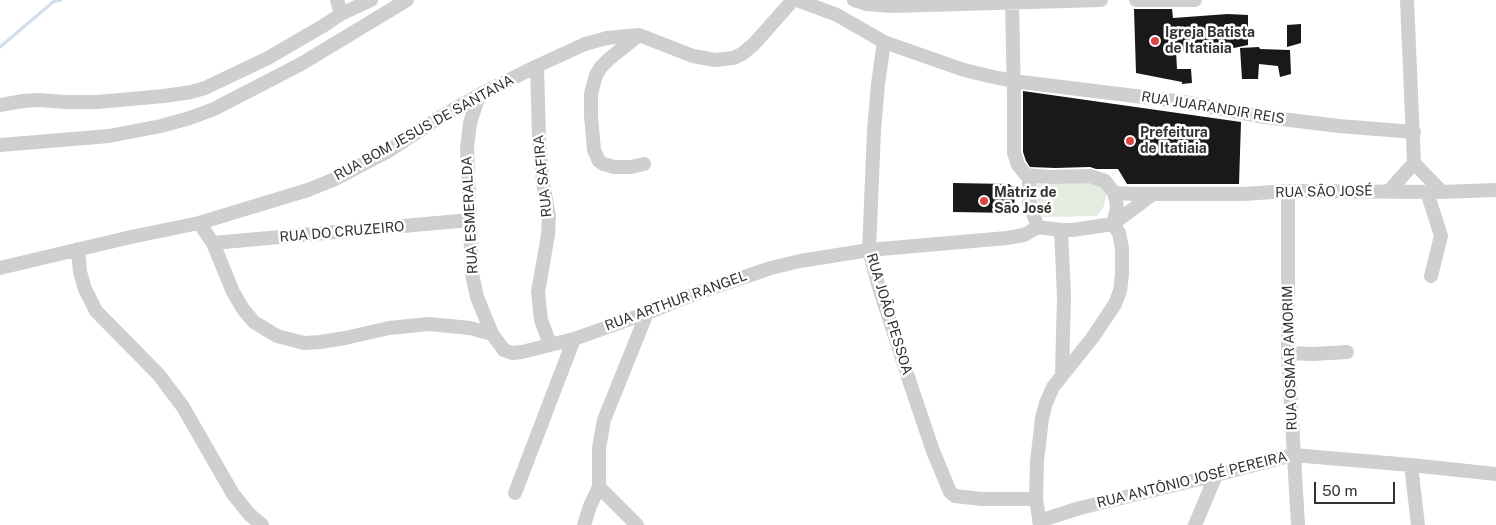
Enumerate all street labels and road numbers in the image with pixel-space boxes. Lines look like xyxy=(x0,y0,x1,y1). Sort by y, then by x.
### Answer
street label: RUA BOM JESUS DE SANTANA xyxy=(331,72,517,184)
street label: RUA JUARANDIR REIS xyxy=(1140,88,1286,128)
street label: RUA SAFIRA xyxy=(530,134,556,218)
street label: RUA ESMERALDA xyxy=(459,156,481,274)
street label: RUA SÃO JOSÉ xyxy=(1275,183,1373,201)
street label: RUA DO CRUZEIRO xyxy=(279,218,405,246)
street label: RUA JOÃO PESSOA xyxy=(863,251,915,377)
street label: RUA ARTHUR RANGEL xyxy=(603,267,749,335)
street label: RUA OSMAR AMORIM xyxy=(1279,285,1301,431)
street label: RUA ANTÔNIO JOSÉ PEREIRA xyxy=(1095,448,1289,512)

